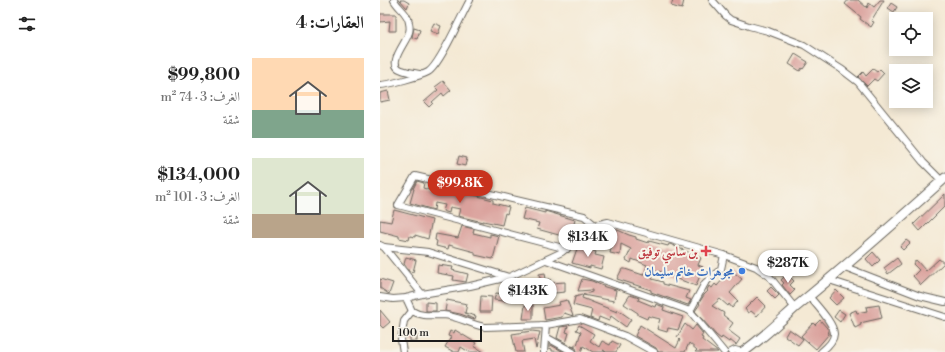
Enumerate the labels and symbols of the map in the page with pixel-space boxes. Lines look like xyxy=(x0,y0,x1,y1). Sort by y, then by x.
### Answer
pin: $99.8K xyxy=(427,170,493,204)
pin: $134K xyxy=(560,224,616,258)
place label: بن ساسي توفيق xyxy=(638,244,699,264)
marker: بن ساسي توفيق xyxy=(701,246,711,256)
pin: $287K xyxy=(760,250,816,284)
place label: مجوهرات خاتم سليمان xyxy=(644,264,735,283)
marker: مجوهرات خاتم سليمان xyxy=(737,266,747,276)
pin: $143K xyxy=(500,278,556,312)
scale bar xyxy=(392,324,482,343)

